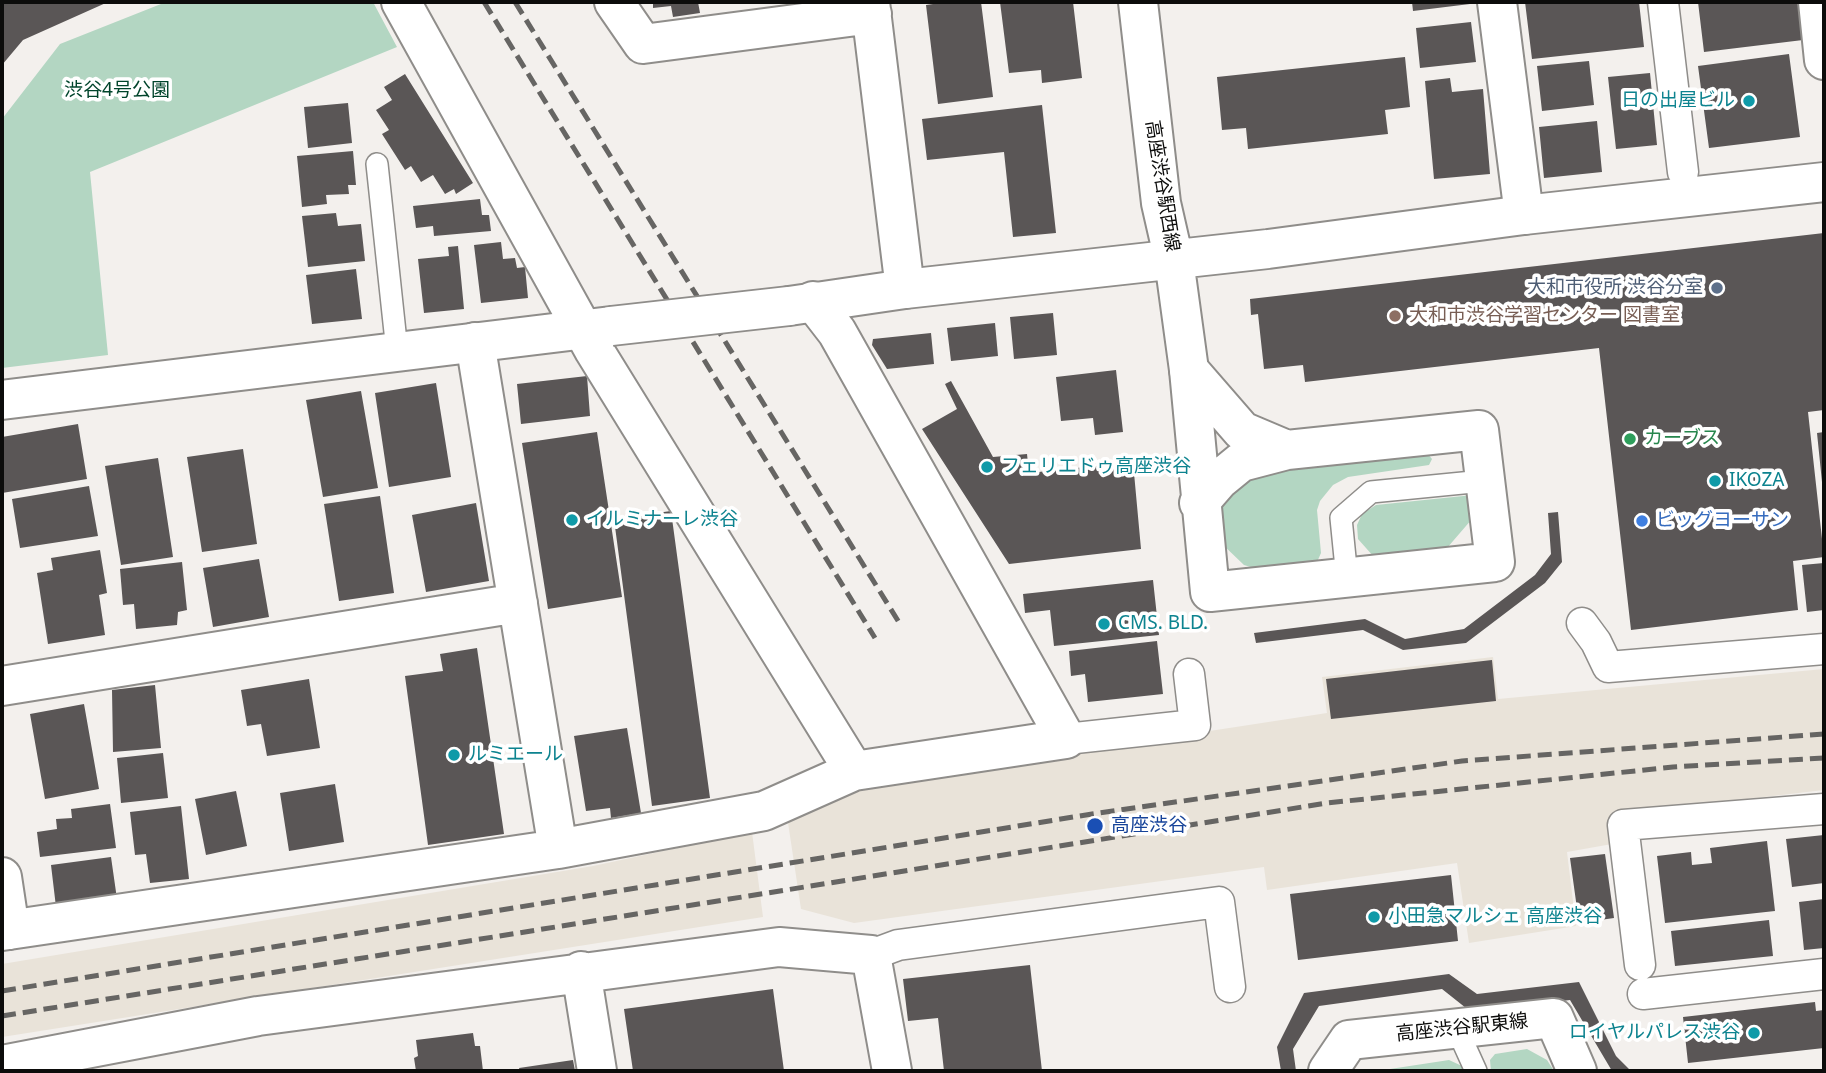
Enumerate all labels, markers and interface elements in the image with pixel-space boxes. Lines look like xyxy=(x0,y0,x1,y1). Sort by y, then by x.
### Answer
park label: 渋谷4号公園 xyxy=(64,80,170,102)
place label: 日の出屋ビル xyxy=(1621,90,1735,112)
marker: 日の出屋ビル xyxy=(1741,93,1757,109)
street label: 高座渋谷駅西線 xyxy=(1140,119,1184,253)
place label: 大和市役所 渋谷分室 xyxy=(1527,277,1703,299)
marker: 大和市役所 渋谷分室 xyxy=(1709,280,1725,296)
place label: 大和市渋谷学習センター 図書室 xyxy=(1409,305,1680,327)
marker: 大和市渋谷学習センター 図書室 xyxy=(1387,308,1403,324)
place label: カーブス xyxy=(1644,428,1720,450)
marker: カーブス xyxy=(1622,431,1638,447)
place label: フェリエドゥ高座渋谷 xyxy=(1001,456,1191,478)
marker: フェリエドゥ高座渋谷 xyxy=(979,459,995,475)
place label: IKOZA xyxy=(1729,470,1784,492)
marker: IKOZA xyxy=(1707,473,1723,489)
place label: イルミナーレ渋谷 xyxy=(586,509,738,531)
place label: ビッグヨーサン xyxy=(1656,510,1789,532)
marker: イルミナーレ渋谷 xyxy=(564,512,580,528)
marker: ビッグヨーサン xyxy=(1634,513,1650,529)
place label: CMS. BLD. xyxy=(1118,613,1208,635)
marker: CMS. BLD. xyxy=(1096,616,1112,632)
place label: ルミエール xyxy=(468,744,563,766)
marker: ルミエール xyxy=(446,747,462,763)
place label: 高座渋谷 xyxy=(1111,815,1187,837)
marker: 高座渋谷 xyxy=(1085,816,1105,836)
place label: 小田急マルシェ 高座渋谷 xyxy=(1388,906,1602,928)
marker: 小田急マルシェ 高座渋谷 xyxy=(1366,909,1382,925)
street label: 高座渋谷駅東線 xyxy=(1395,1010,1529,1046)
place label: ロイヤルパレス渋谷 xyxy=(1569,1022,1740,1044)
marker: ロイヤルパレス渋谷 xyxy=(1746,1025,1762,1041)

